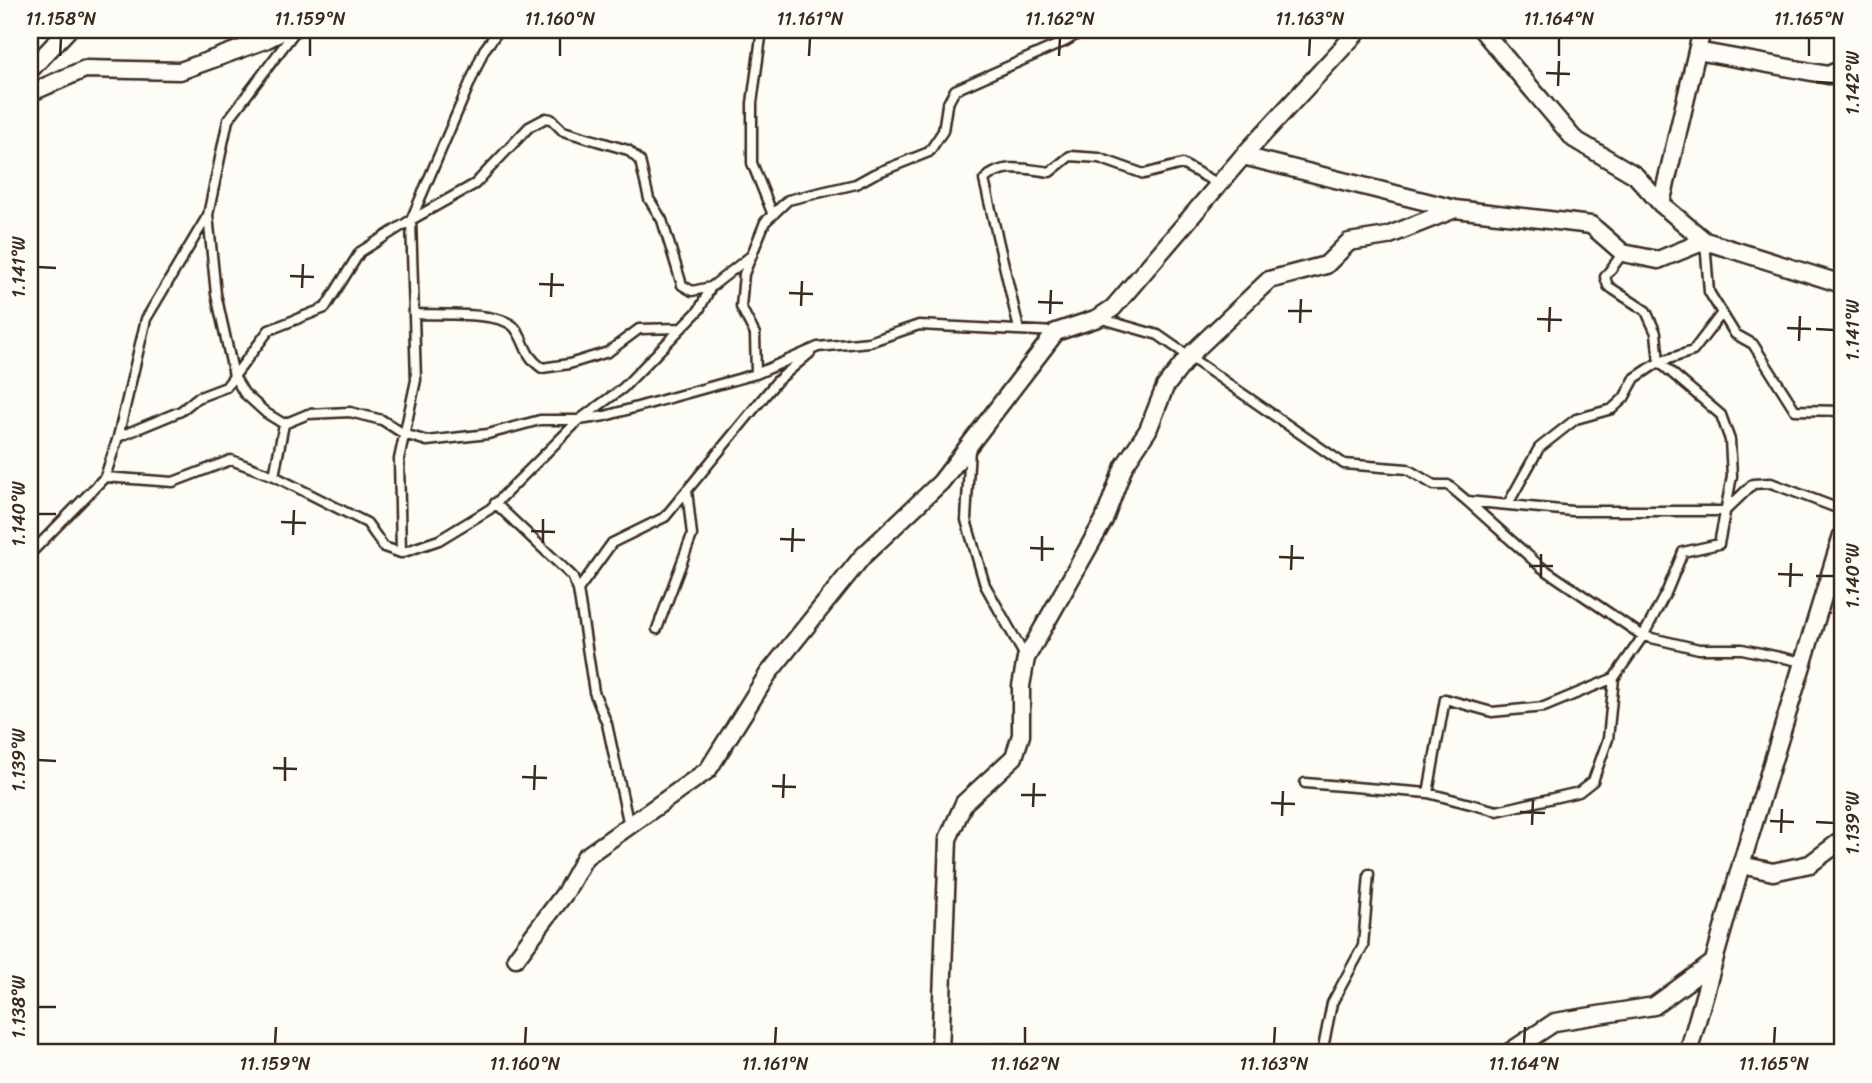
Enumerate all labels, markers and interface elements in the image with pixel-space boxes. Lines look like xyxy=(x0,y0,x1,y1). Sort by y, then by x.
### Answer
text: 11.158°N xyxy=(26,3,97,35)
text: 11.159°N xyxy=(275,3,346,35)
text: 11.160°N xyxy=(525,3,596,35)
text: 11.161°N xyxy=(777,3,844,35)
text: 11.162°N xyxy=(1025,3,1095,35)
text: 11.163°N xyxy=(1276,3,1345,35)
text: 11.164°N xyxy=(1524,3,1595,35)
text: 11.165°N xyxy=(1774,3,1845,35)
text: 1.142°W xyxy=(1837,50,1869,115)
text: 1.141°W xyxy=(3,235,35,298)
text: 1.141°W xyxy=(1837,298,1869,361)
text: 1.140°W xyxy=(3,480,35,547)
text: 1.140°W xyxy=(1837,542,1869,609)
text: 1.139°W xyxy=(3,727,35,792)
text: 1.139°W xyxy=(1837,790,1869,855)
text: 1.138°W xyxy=(3,974,35,1039)
text: 11.159°N xyxy=(240,1048,311,1080)
text: 11.160°N xyxy=(490,1048,561,1080)
text: 11.161°N xyxy=(742,1048,809,1080)
text: 11.162°N xyxy=(990,1048,1060,1080)
text: 11.163°N xyxy=(1240,1048,1309,1080)
text: 11.164°N xyxy=(1489,1048,1560,1080)
text: 11.165°N xyxy=(1739,1048,1810,1080)

